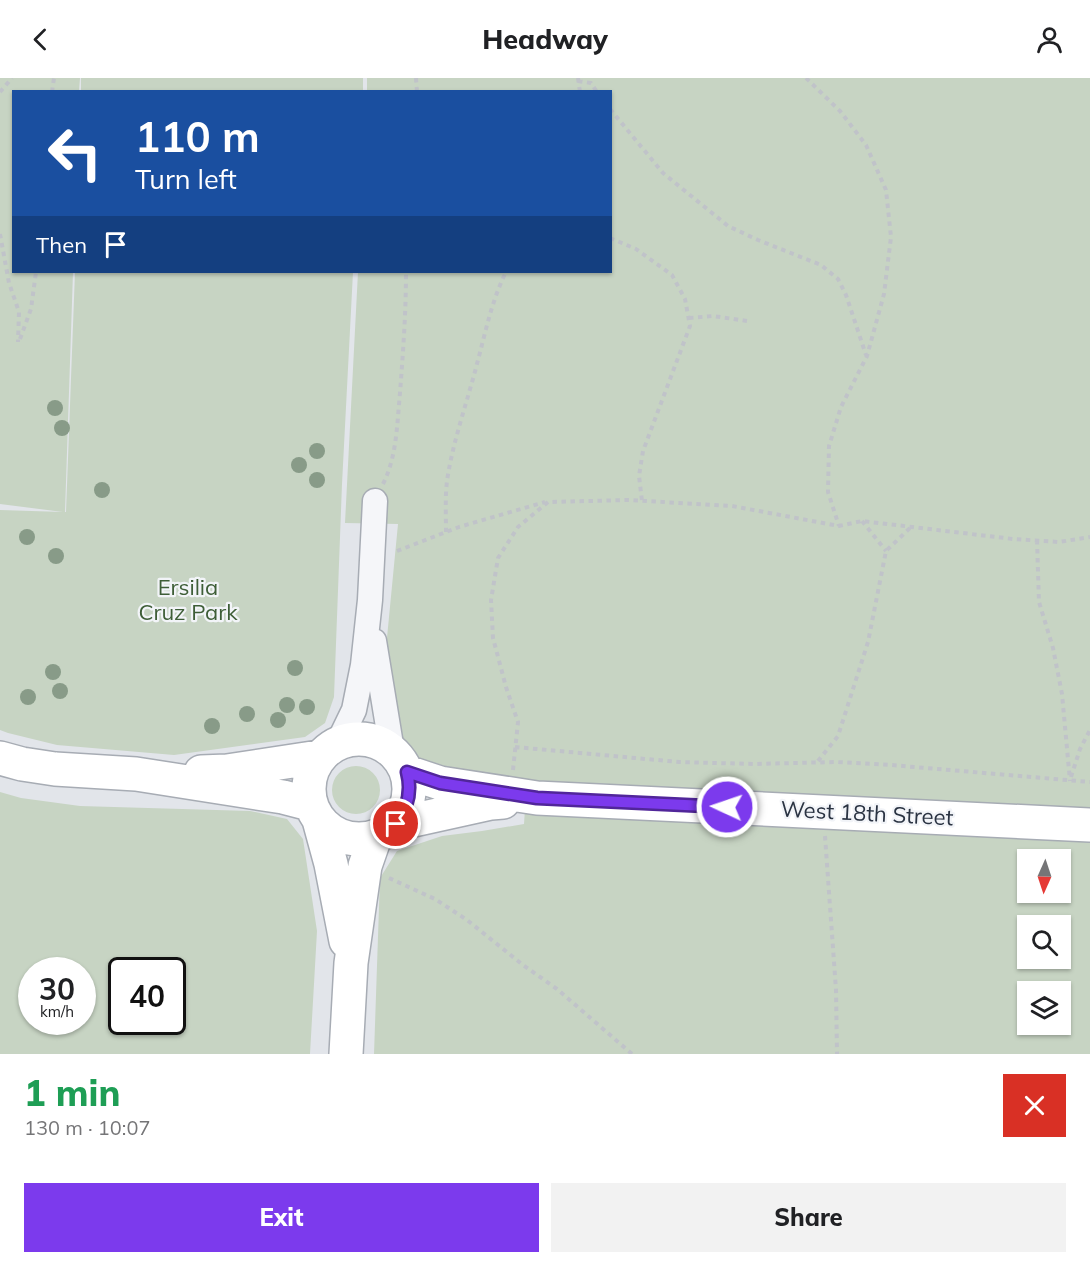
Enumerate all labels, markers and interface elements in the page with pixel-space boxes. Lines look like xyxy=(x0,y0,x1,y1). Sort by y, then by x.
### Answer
text: Headway xyxy=(482,22,608,56)
icon: back xyxy=(24,23,57,56)
icon: person xyxy=(1033,23,1066,56)
text: 110 m xyxy=(135,110,260,163)
icon: left xyxy=(36,114,114,192)
text: Turn left xyxy=(135,162,237,196)
icon: arrive xyxy=(99,228,132,261)
text: Then xyxy=(36,231,87,259)
park label: Ersilia Cruz Park xyxy=(138,573,238,626)
position arrow xyxy=(695,775,759,839)
street label: West 18th Street xyxy=(780,794,954,832)
pin xyxy=(370,798,421,849)
icon: arrive xyxy=(379,807,412,840)
north arrow xyxy=(1017,849,1071,903)
map controls xyxy=(1017,849,1071,1035)
button: search xyxy=(1017,915,1071,969)
speed limit sign: 40 xyxy=(108,957,186,1035)
text: 30 xyxy=(39,970,75,1008)
button: layers xyxy=(1017,981,1071,1035)
text: km/h xyxy=(40,1002,74,1021)
text: 1 min xyxy=(24,1070,120,1115)
button: close xyxy=(1003,1074,1066,1137)
text: 130 m · 10:07 xyxy=(24,1115,150,1140)
button: Exit xyxy=(24,1183,539,1252)
button: Share xyxy=(551,1183,1066,1252)

